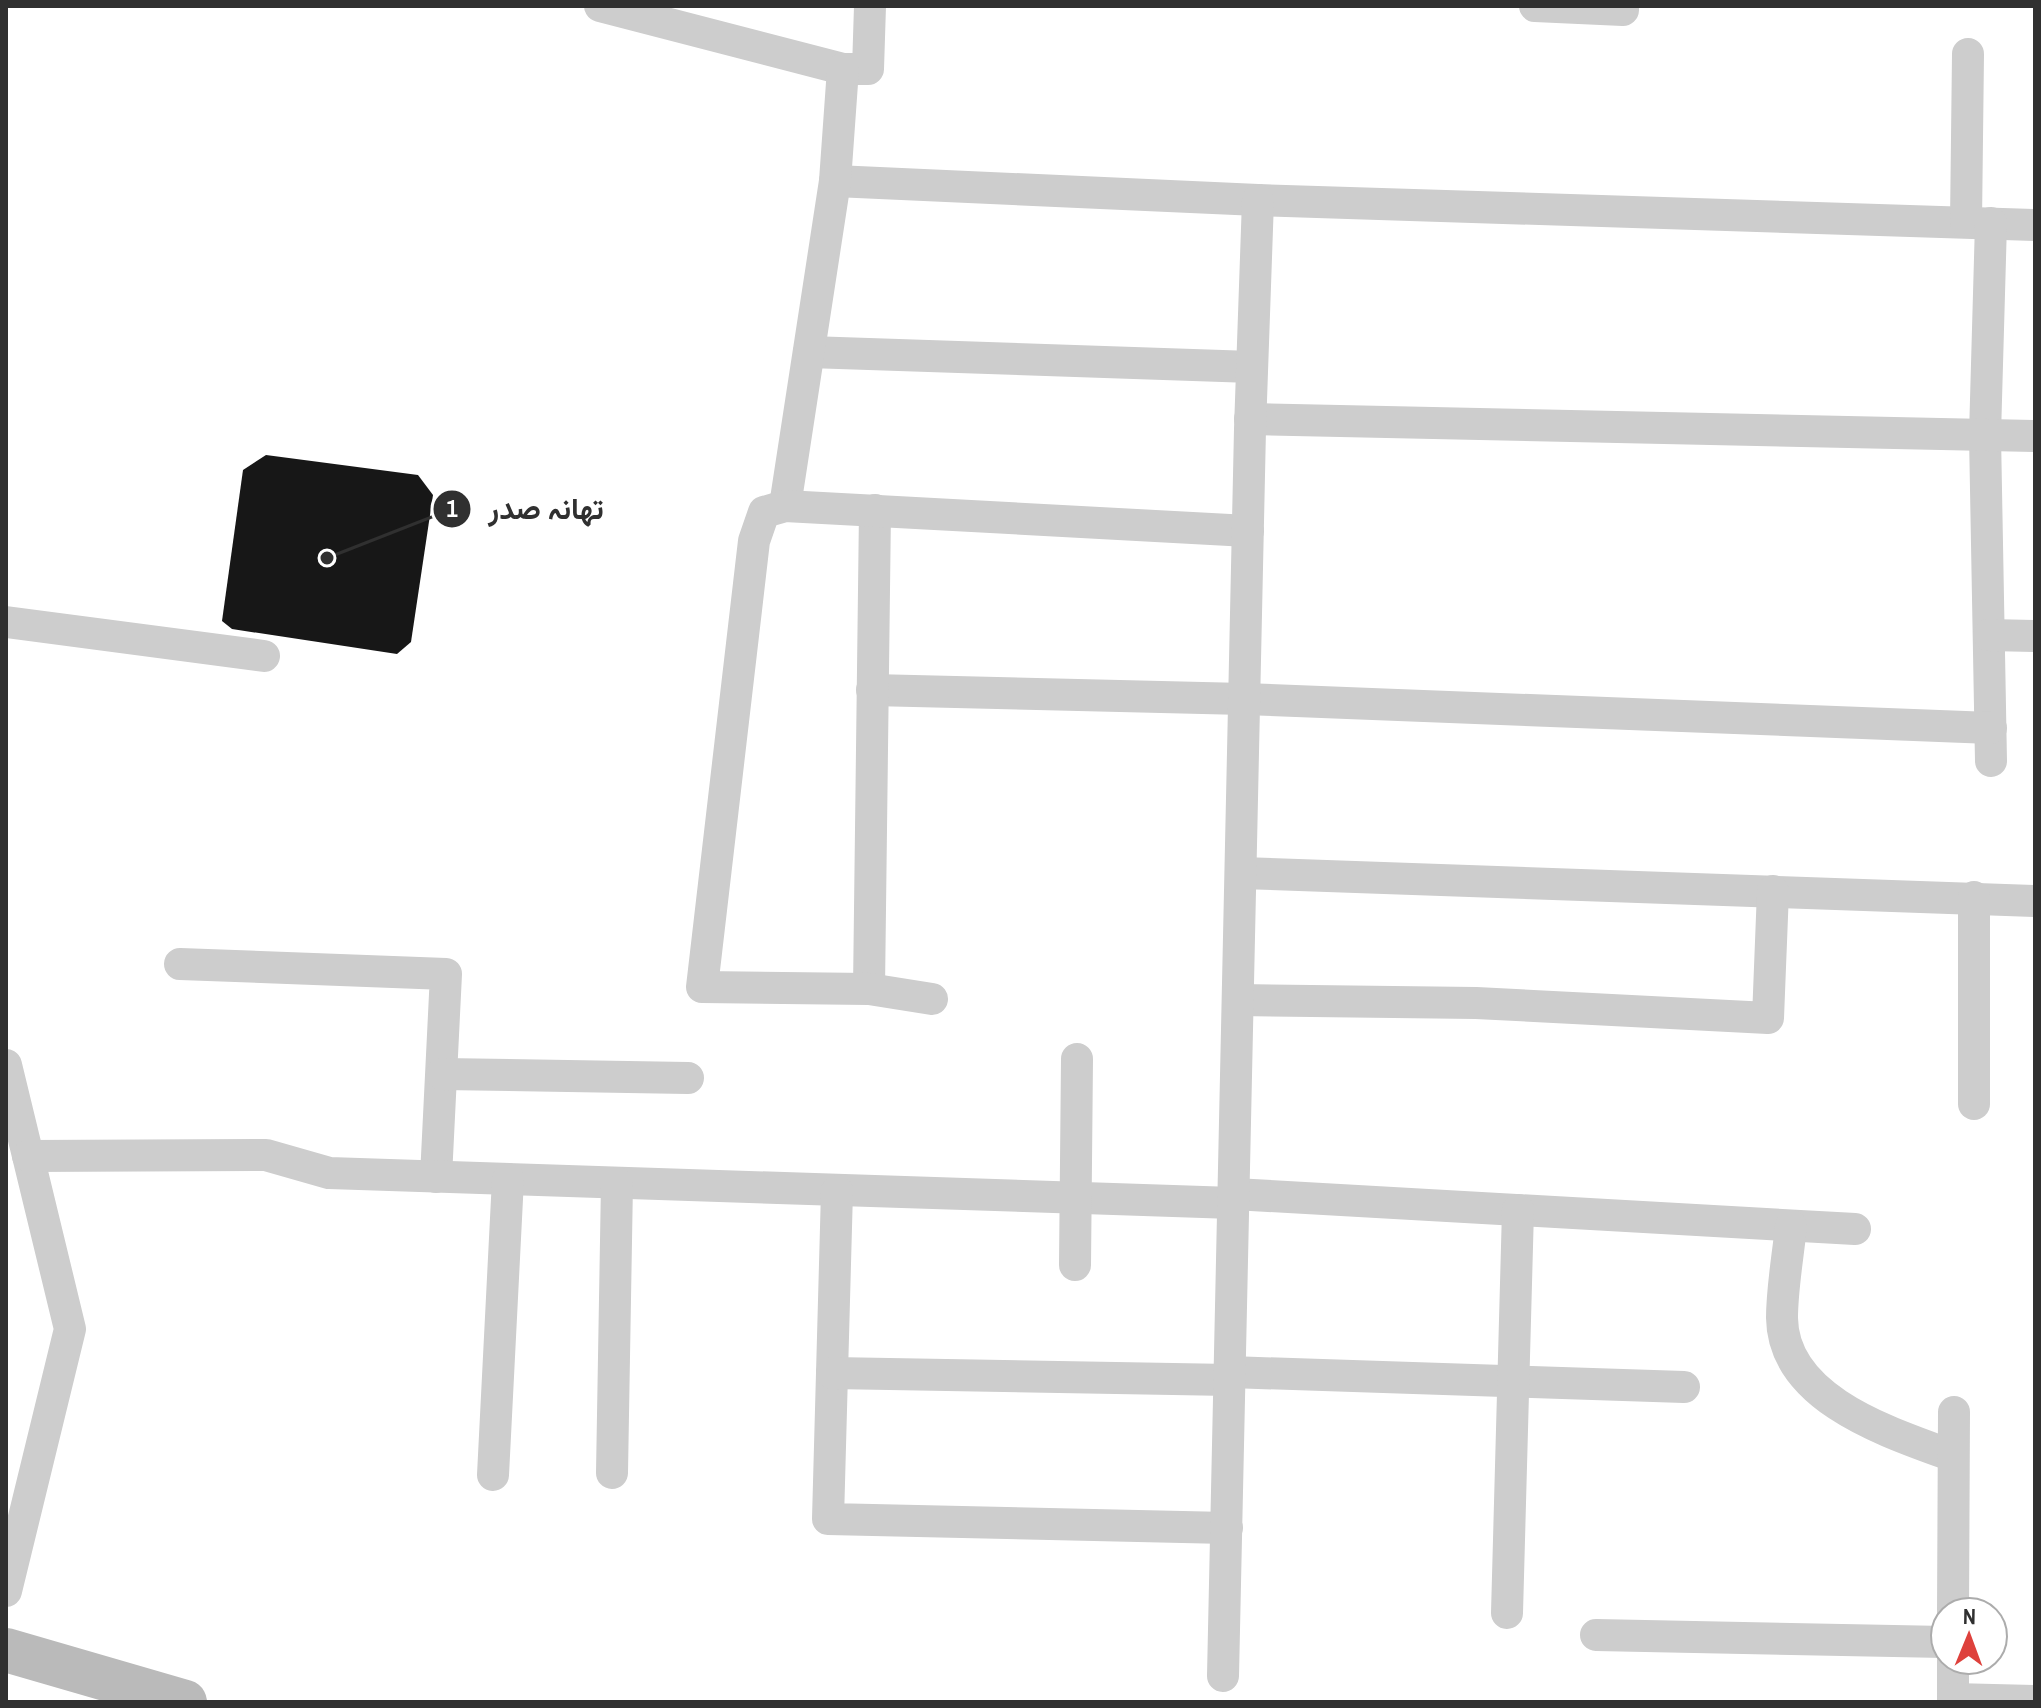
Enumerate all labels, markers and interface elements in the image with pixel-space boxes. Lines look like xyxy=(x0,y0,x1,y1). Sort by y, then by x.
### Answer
callout: تھانہ صدر xyxy=(432,482,620,536)
text: تھانہ صدر xyxy=(487,488,604,528)
text: 1 xyxy=(447,492,458,524)
north arrow xyxy=(1929,1596,2009,1676)
text: N xyxy=(1963,1601,1976,1631)

